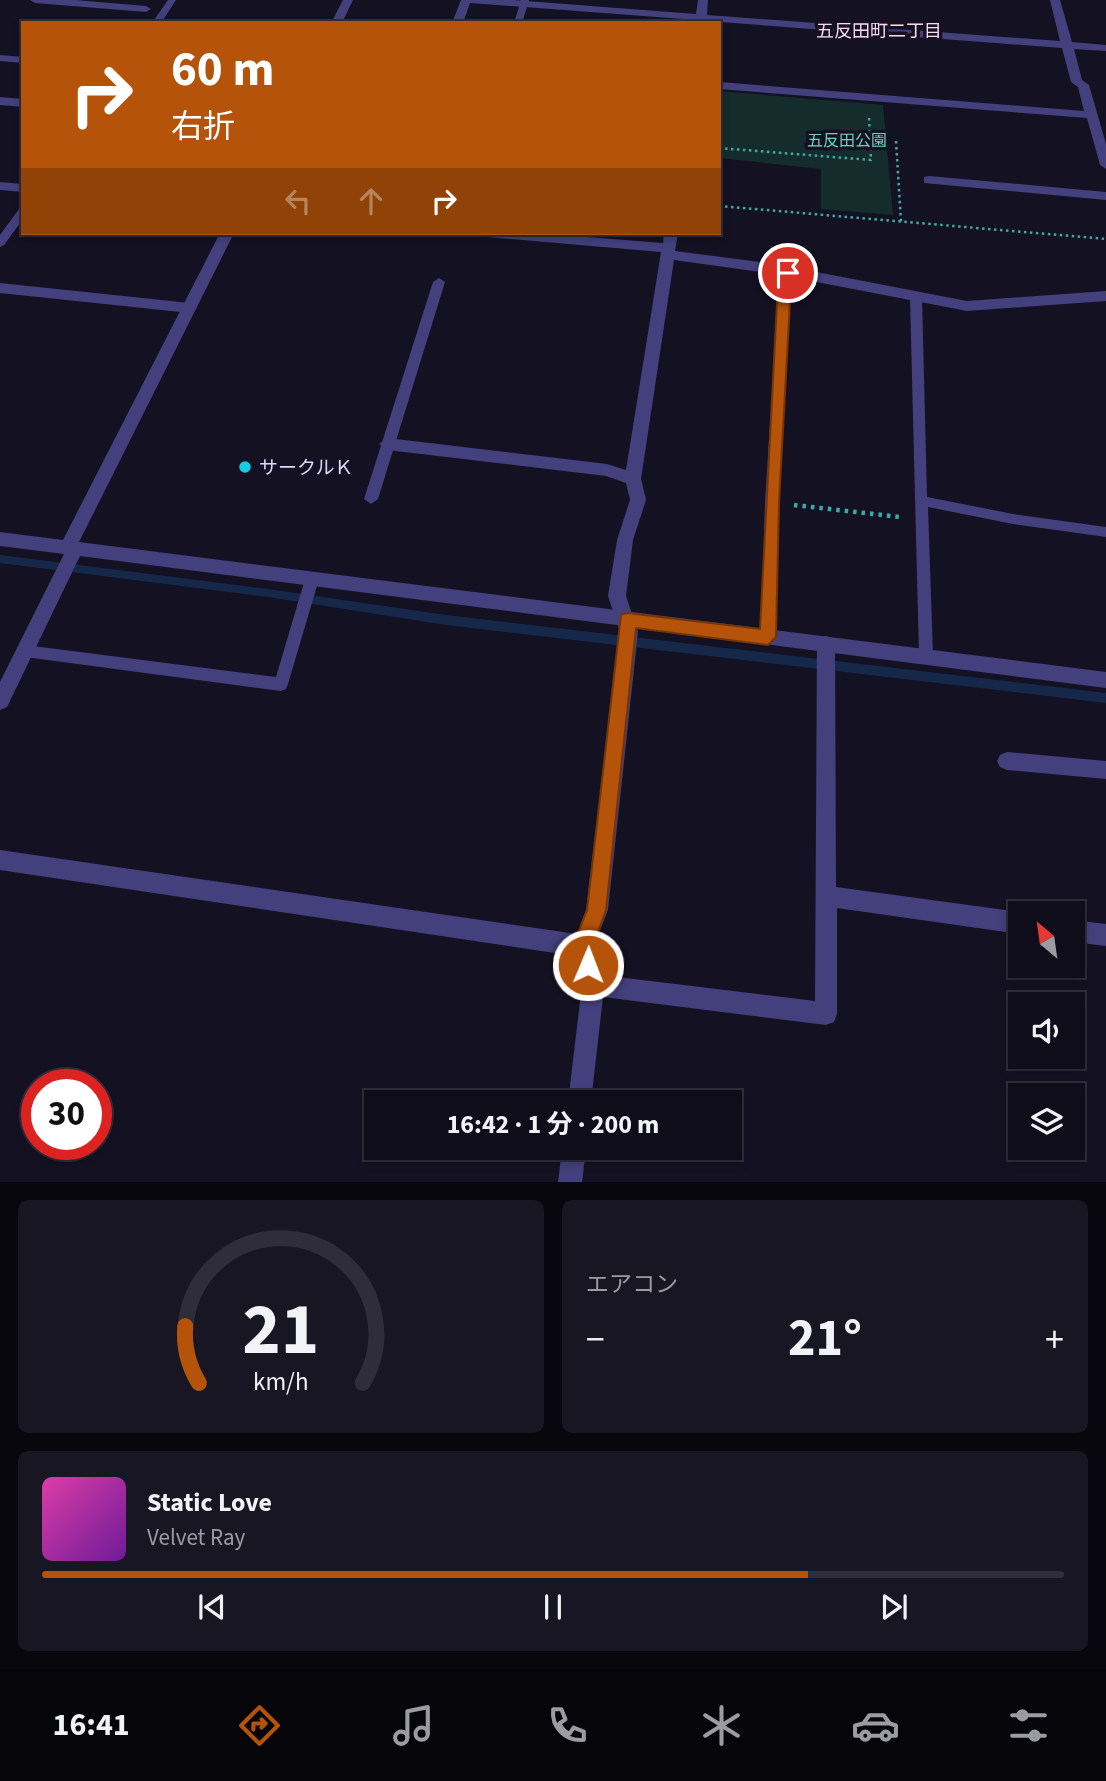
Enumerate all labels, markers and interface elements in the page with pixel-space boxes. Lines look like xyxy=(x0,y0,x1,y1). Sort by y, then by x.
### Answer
district label: 五反田町二丁目 xyxy=(816,19,942,44)
text: 60 m xyxy=(171,35,275,105)
icon: right xyxy=(56,49,147,140)
text: 右折 xyxy=(171,104,235,150)
park label: 五反田公園 xyxy=(807,130,887,152)
icon: left xyxy=(279,182,317,220)
icon: ahead xyxy=(352,182,390,220)
icon: right xyxy=(425,182,463,220)
pin xyxy=(758,243,818,303)
icon: arrive xyxy=(769,254,807,292)
place label: サークルＫ xyxy=(259,455,353,482)
marker: サークルＫ xyxy=(237,459,253,475)
north arrow xyxy=(1008,901,1085,978)
map controls xyxy=(1008,901,1085,1160)
position arrow xyxy=(551,928,625,1002)
button: sound xyxy=(1008,992,1085,1069)
speed limit sign: 30 xyxy=(21,1069,112,1160)
button: layers xyxy=(1008,1083,1085,1160)
text: 16:42 · 1 分 · 200 m xyxy=(447,1106,659,1143)
text: エアコン xyxy=(586,1268,678,1301)
text: 21 xyxy=(243,1278,319,1382)
text: 21° xyxy=(788,1302,862,1376)
text: − xyxy=(586,1313,605,1367)
text: + xyxy=(1045,1313,1064,1367)
text: km/h xyxy=(253,1363,309,1399)
text: Static Love xyxy=(147,1484,272,1521)
text: Velvet Ray xyxy=(147,1521,245,1554)
icon: previous xyxy=(193,1588,231,1626)
icon: pause xyxy=(534,1588,572,1626)
icon: next xyxy=(875,1588,913,1626)
icon: directions xyxy=(235,1701,284,1750)
icon: music xyxy=(389,1701,438,1750)
icon: phone xyxy=(543,1701,592,1750)
icon: climate xyxy=(697,1701,746,1750)
icon: car xyxy=(851,1701,900,1750)
icon: filters xyxy=(1004,1701,1053,1750)
text: 16:41 xyxy=(52,1702,130,1748)

